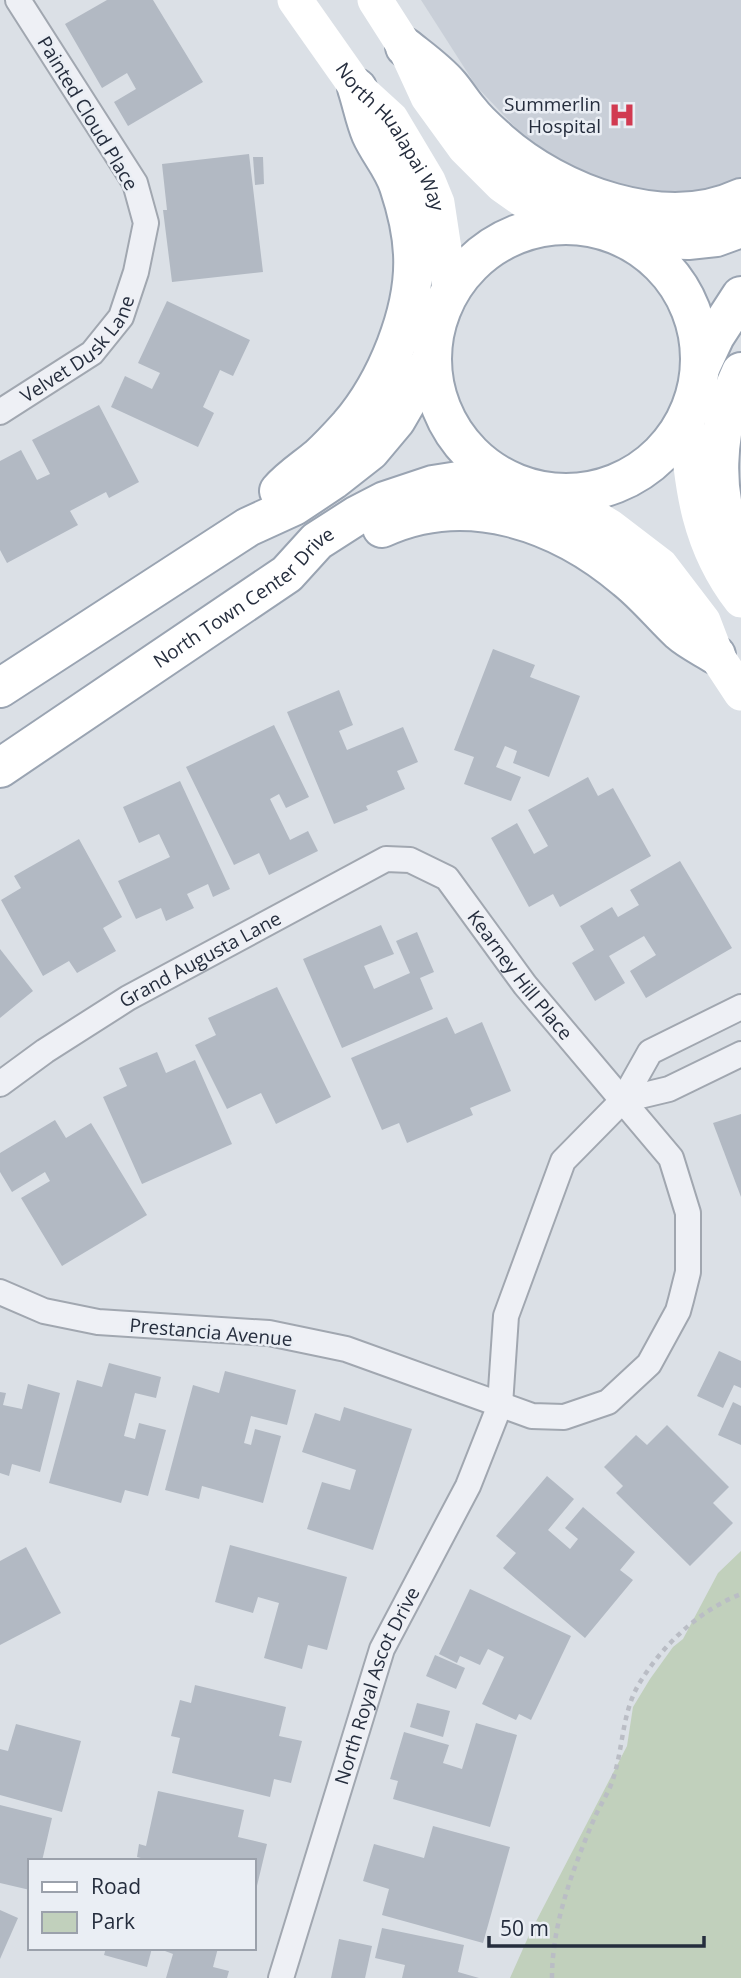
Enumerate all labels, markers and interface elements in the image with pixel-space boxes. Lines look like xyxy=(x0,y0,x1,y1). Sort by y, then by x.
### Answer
street label: Painted Cloud Place xyxy=(32,31,144,195)
street label: North Hualapai Way xyxy=(330,57,451,213)
place label: Summerlin Hospital xyxy=(504,91,601,139)
hospital icon: Summerlin Hospital xyxy=(607,100,637,130)
street label: Velvet Dusk Lane xyxy=(15,292,140,409)
street label: North Town Center Drive xyxy=(148,521,339,674)
street label: Grand Augusta Lane xyxy=(114,905,285,1013)
street label: Kearney Hill Place xyxy=(462,905,579,1045)
street label: Prestancia Avenue xyxy=(128,1312,294,1352)
street label: North Royal Ascot Drive xyxy=(328,1582,426,1788)
legend xyxy=(28,1859,256,1950)
text: Road xyxy=(91,1872,141,1900)
scale bar xyxy=(489,1904,704,1948)
text: Park xyxy=(91,1907,135,1935)
text: 50 m xyxy=(500,1914,549,1942)

